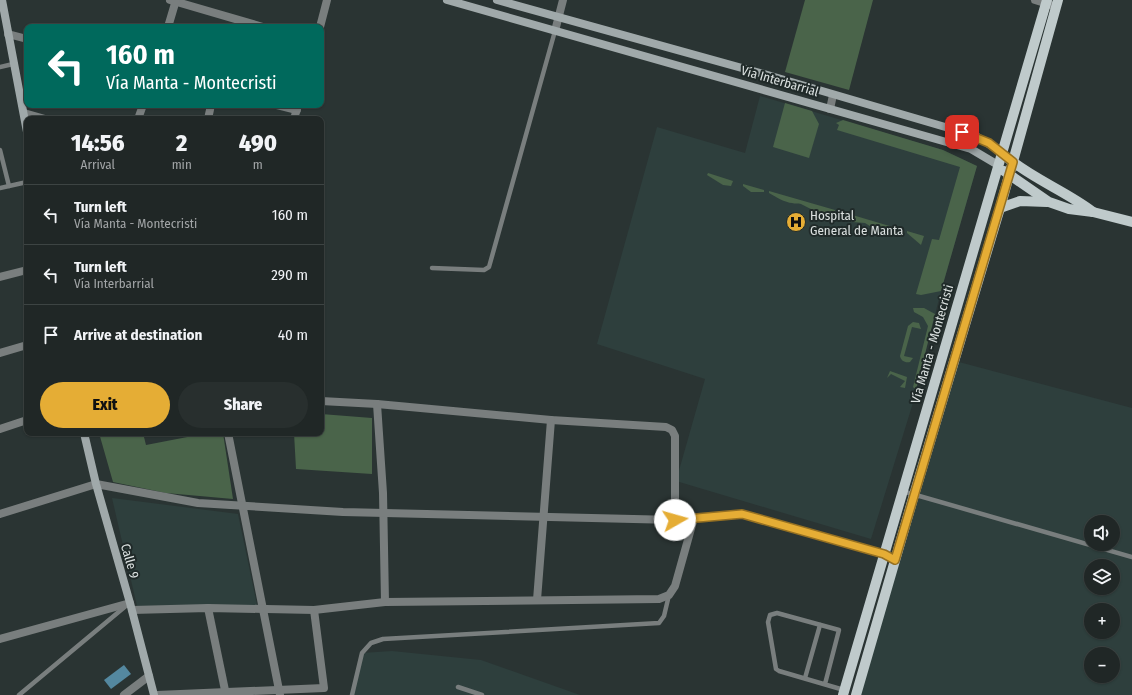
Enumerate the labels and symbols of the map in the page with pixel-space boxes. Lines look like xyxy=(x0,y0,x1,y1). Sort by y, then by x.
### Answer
street label: Vía Interbarrial xyxy=(740,63,821,99)
pin xyxy=(945,115,979,149)
place label: Hospital General de Manta xyxy=(810,208,903,238)
hospital icon: Hospital General de Manta xyxy=(785,211,807,233)
street label: Vía Manta - Montecristi xyxy=(908,283,956,405)
position arrow xyxy=(654,499,696,541)
street label: Calle 9 xyxy=(118,542,142,580)

